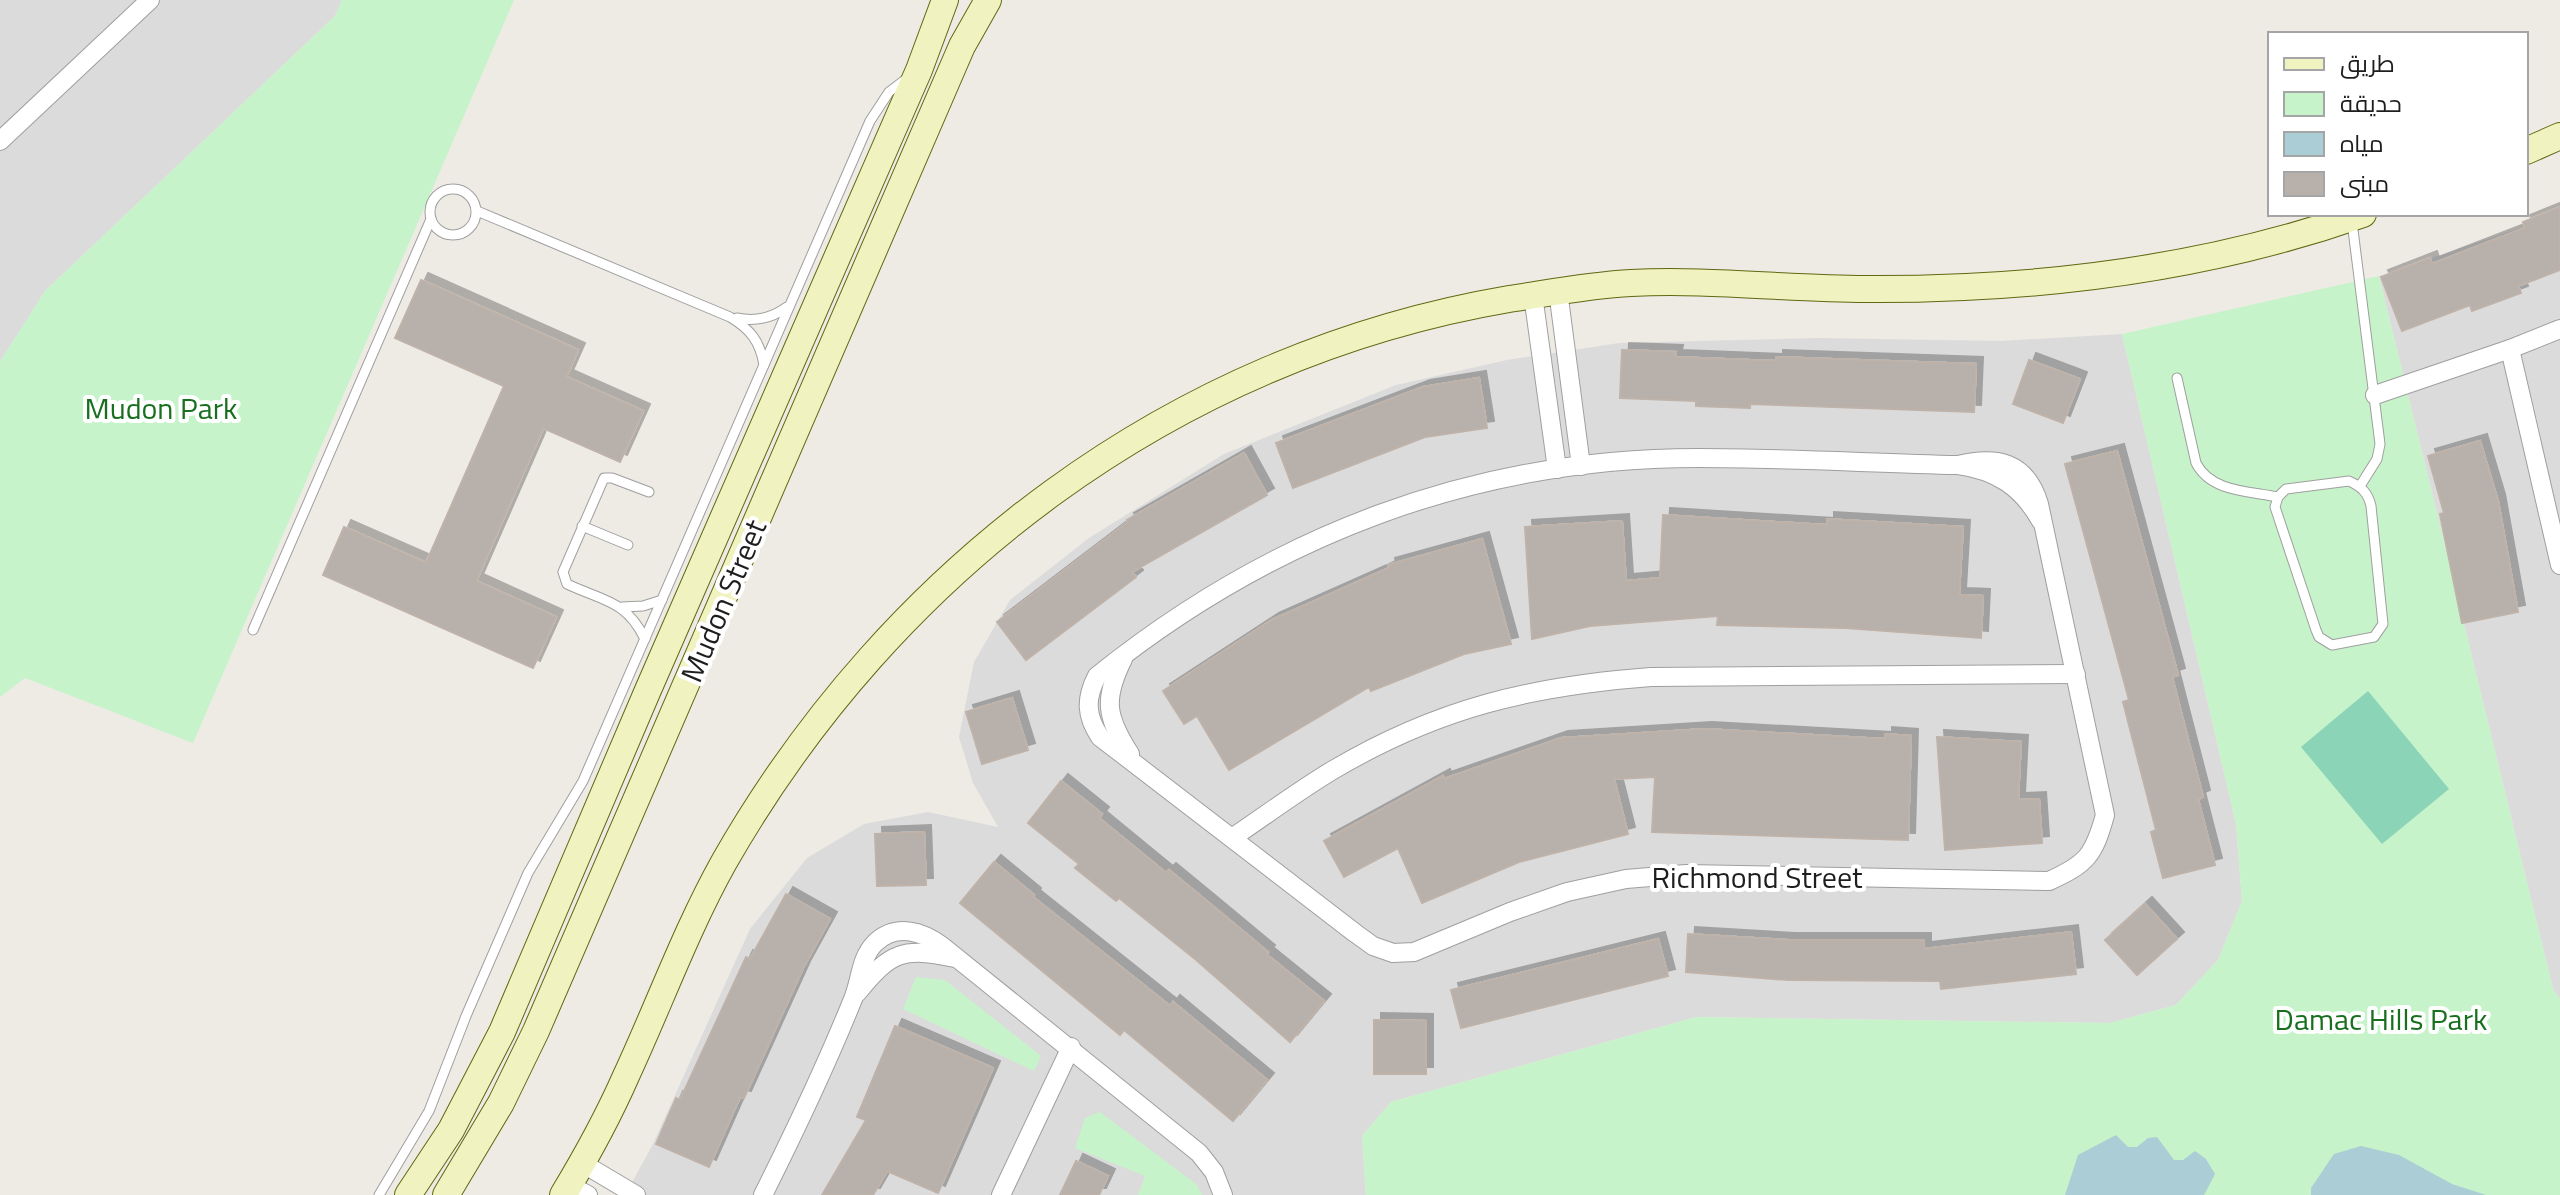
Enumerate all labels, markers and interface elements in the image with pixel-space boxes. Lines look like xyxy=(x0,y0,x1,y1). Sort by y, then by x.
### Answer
legend xyxy=(2268,32,2528,216)
text: طريق xyxy=(2340,45,2395,81)
text: حديقة xyxy=(2340,85,2402,121)
text: مياه xyxy=(2340,125,2384,161)
text: مبنى xyxy=(2340,165,2389,201)
park label: Mudon Park xyxy=(85,385,237,431)
street label: Mudon Street xyxy=(668,512,778,689)
street label: Richmond Street xyxy=(1651,854,1863,900)
park label: Damac Hills Park xyxy=(2275,996,2487,1042)

